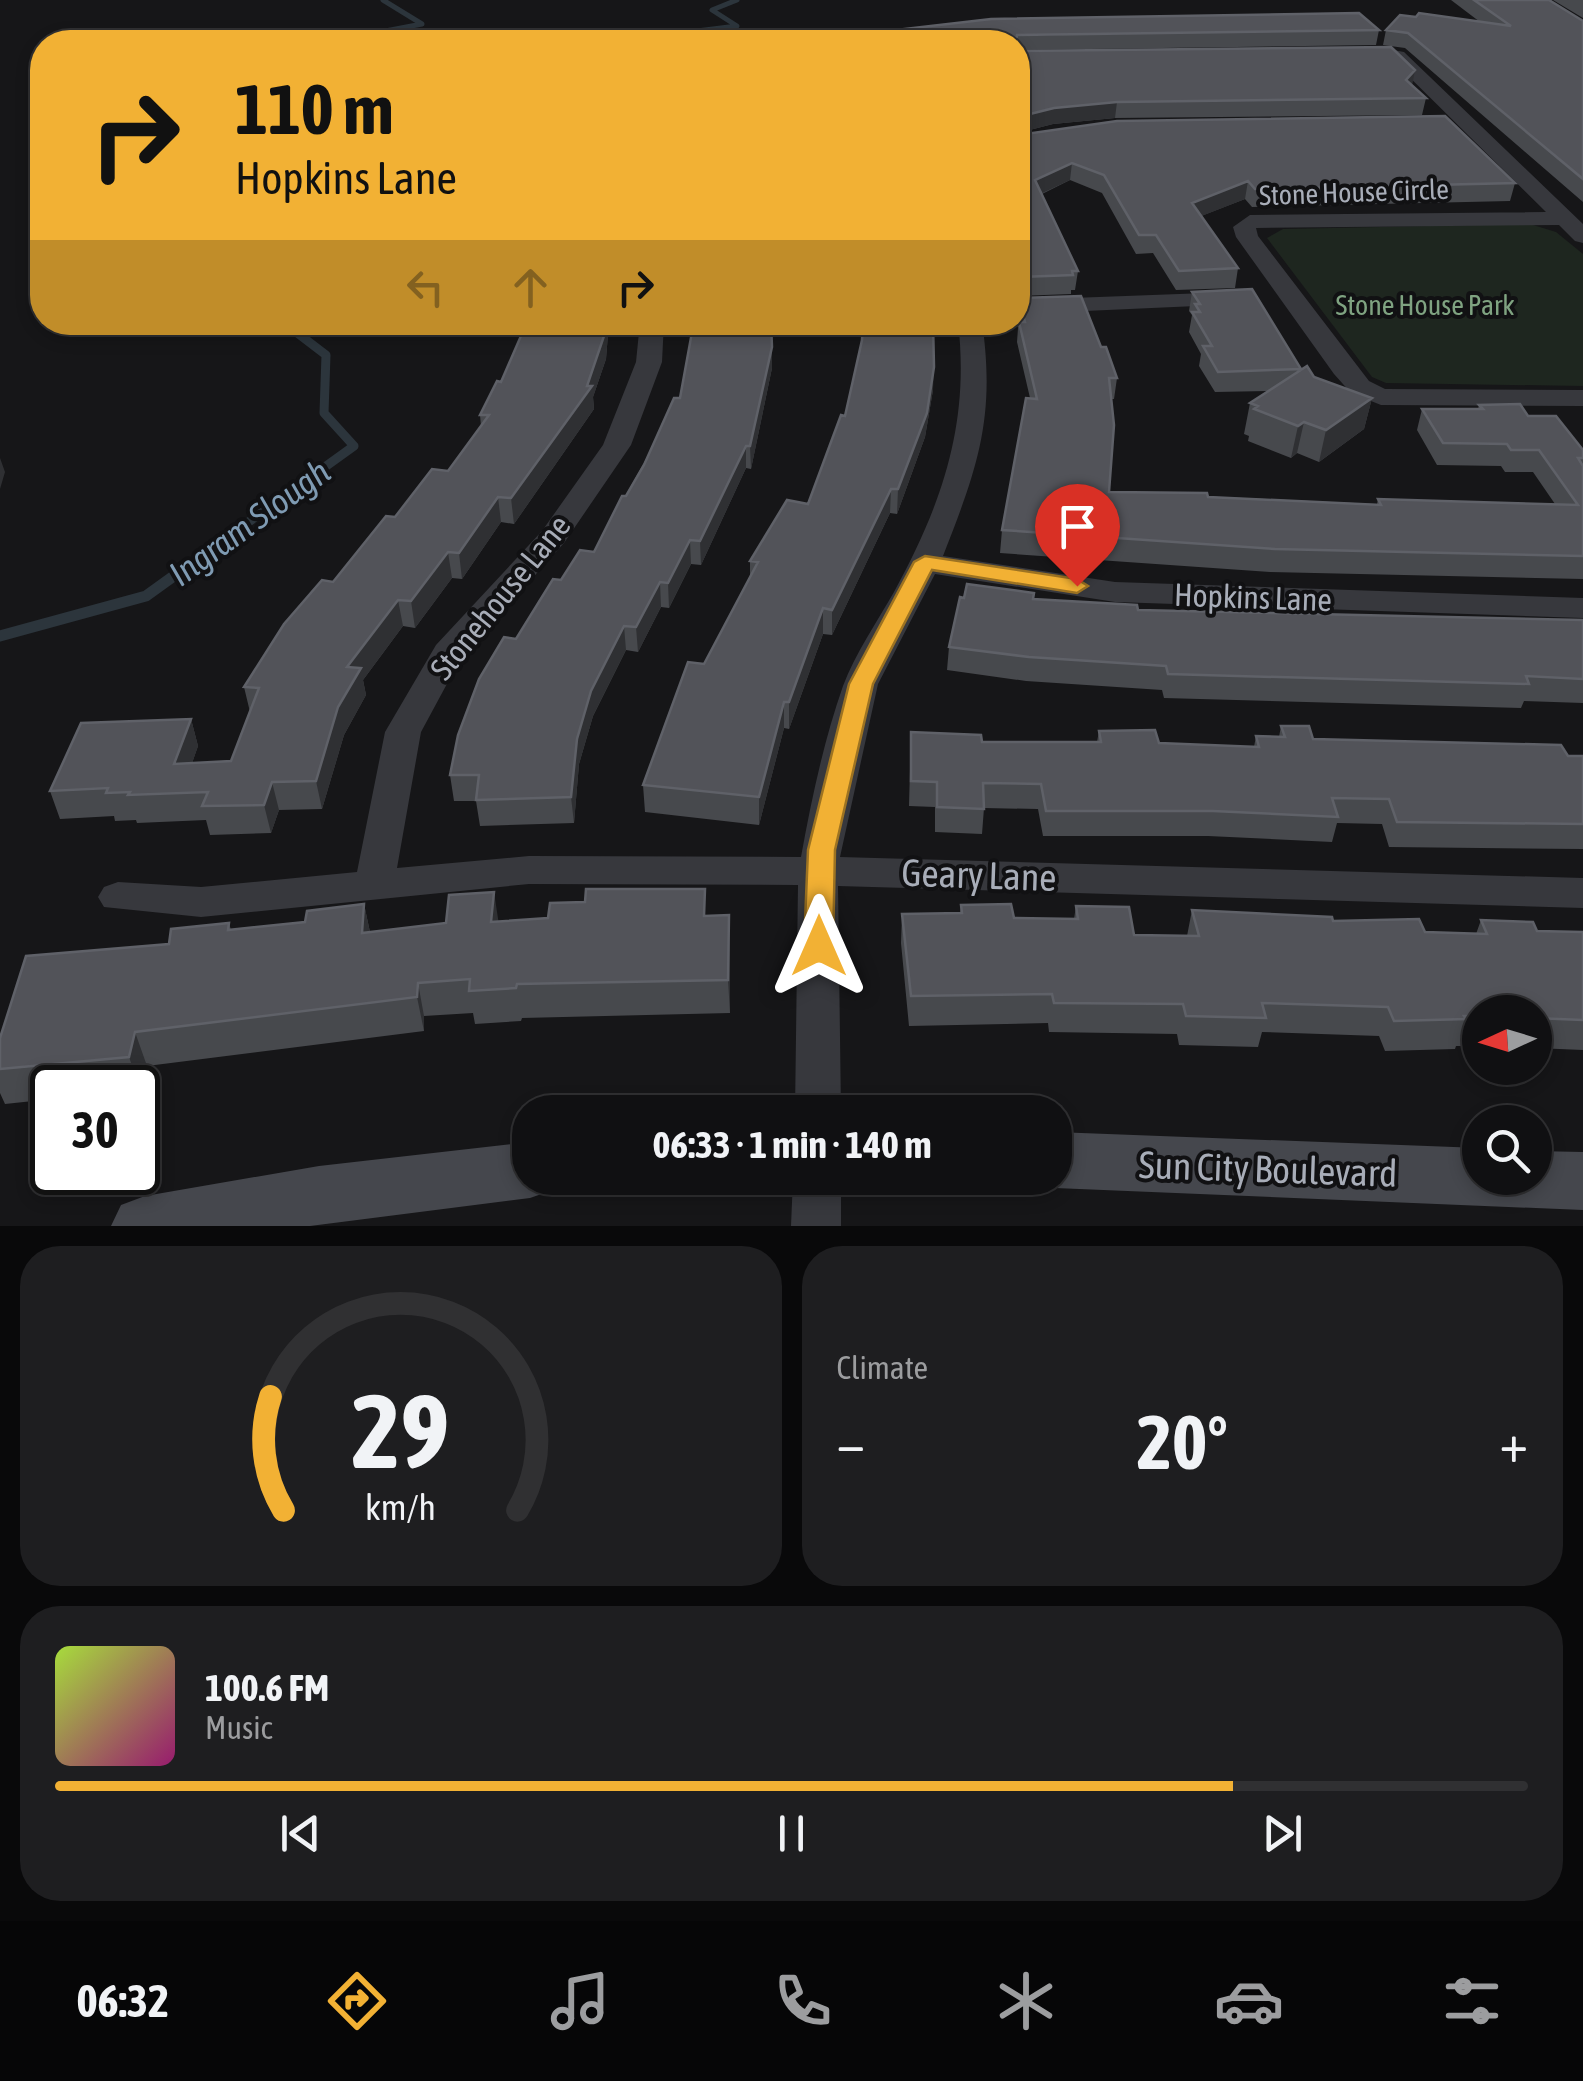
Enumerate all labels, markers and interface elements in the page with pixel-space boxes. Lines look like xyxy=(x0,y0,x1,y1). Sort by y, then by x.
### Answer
text: 110 m xyxy=(235,69,394,149)
icon: right xyxy=(70,70,200,200)
text: Hopkins Lane xyxy=(235,152,457,204)
street label: Stone House Circle xyxy=(1259,173,1449,211)
icon: left xyxy=(398,260,453,315)
icon: ahead xyxy=(503,260,558,315)
icon: right xyxy=(608,260,663,315)
park label: Stone House Park xyxy=(1336,289,1514,321)
water label: Ingram Slough xyxy=(161,450,337,593)
pin xyxy=(1035,484,1120,587)
icon: arrive xyxy=(1050,499,1105,554)
street label: Stonehouse Lane xyxy=(422,507,578,687)
street label: Hopkins Lane xyxy=(1174,576,1332,618)
street label: Geary Lane xyxy=(901,851,1057,899)
position arrow xyxy=(767,894,871,998)
north arrow xyxy=(1462,995,1552,1085)
map controls xyxy=(1462,995,1552,1195)
speed limit sign: 30 xyxy=(30,1065,160,1195)
button: search xyxy=(1462,1105,1552,1195)
text: 06:33 · 1 min · 140 m xyxy=(652,1123,932,1166)
street label: Sun City Boulevard xyxy=(1138,1143,1398,1195)
text: Climate xyxy=(837,1349,928,1386)
text: 29 xyxy=(352,1371,450,1490)
text: 20° xyxy=(1137,1399,1228,1485)
text: − xyxy=(837,1411,865,1474)
text: + xyxy=(1499,1411,1528,1474)
text: km/h xyxy=(365,1487,436,1528)
text: 100.6 FM xyxy=(205,1666,329,1709)
text: Music xyxy=(205,1709,272,1746)
icon: previous xyxy=(273,1806,328,1861)
icon: pause xyxy=(764,1806,819,1861)
icon: next xyxy=(1255,1806,1310,1861)
icon: directions xyxy=(322,1966,392,2036)
icon: music xyxy=(545,1966,615,2036)
icon: phone xyxy=(768,1966,838,2036)
icon: climate xyxy=(991,1966,1061,2036)
icon: car xyxy=(1214,1966,1284,2036)
icon: filters xyxy=(1437,1966,1507,2036)
text: 06:32 xyxy=(76,1975,169,2027)

